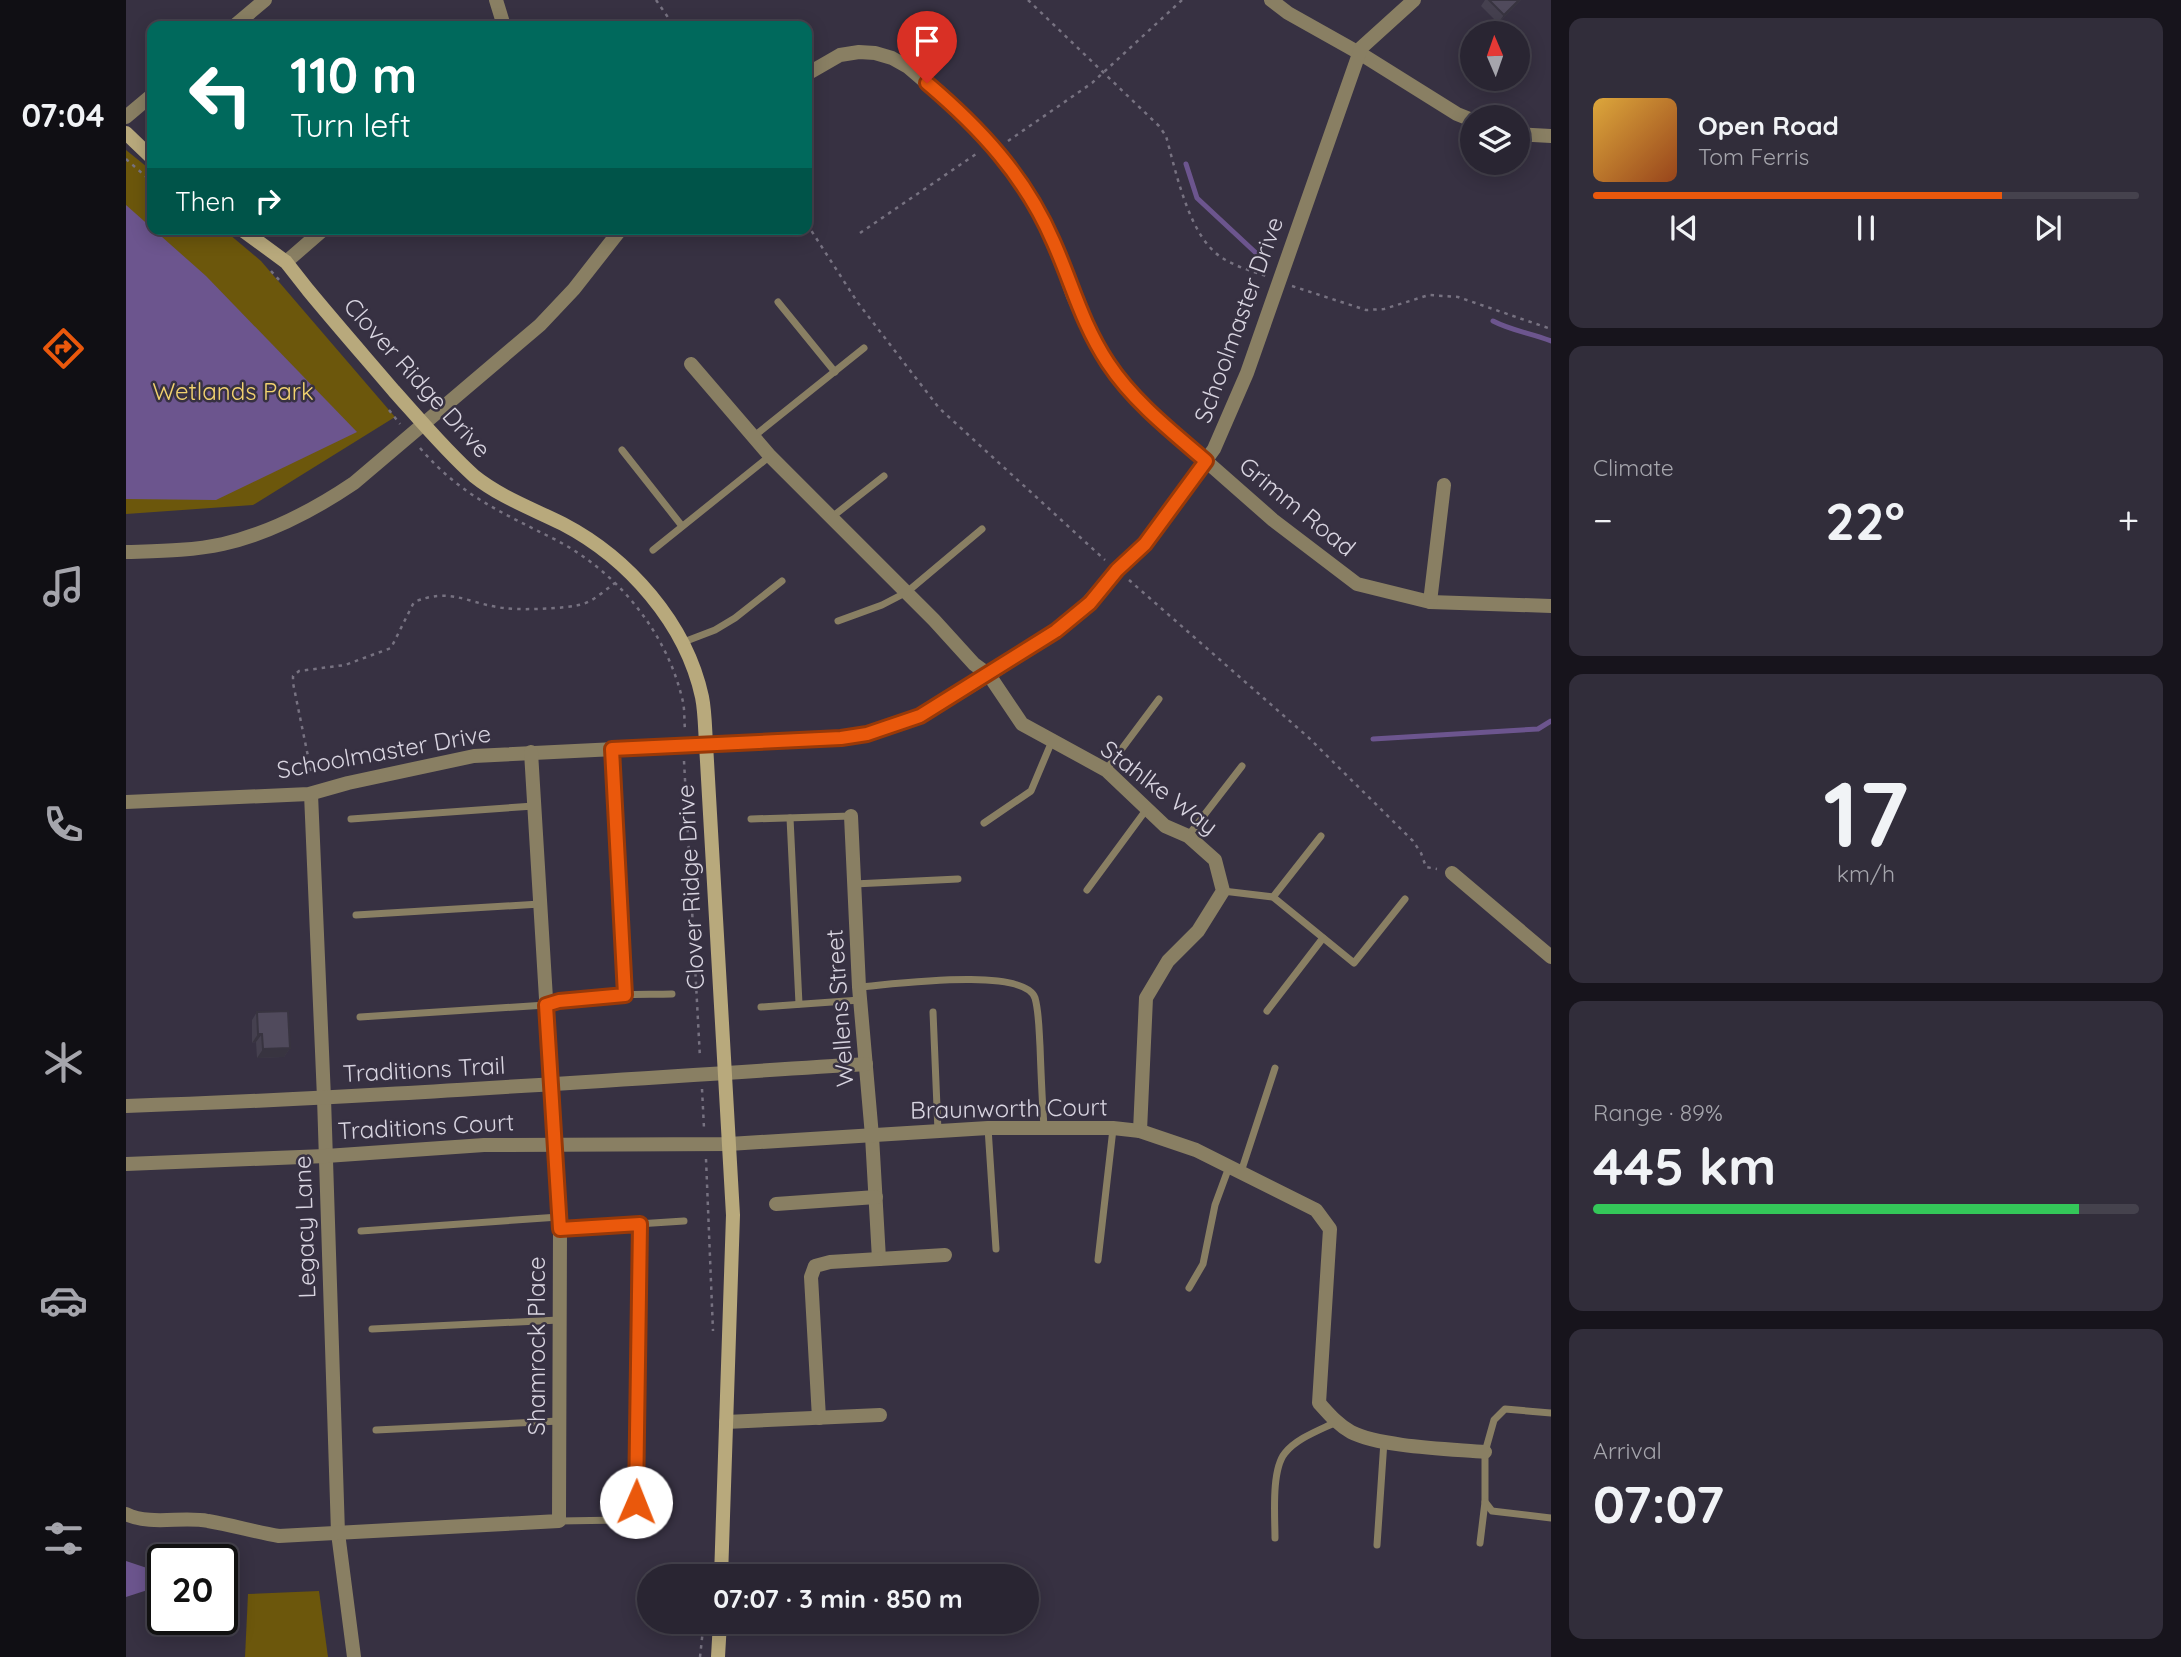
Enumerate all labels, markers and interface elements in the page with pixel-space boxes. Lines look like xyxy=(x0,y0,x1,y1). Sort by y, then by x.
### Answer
pin xyxy=(897,11,957,83)
north arrow xyxy=(1460,21,1530,91)
map controls xyxy=(1460,21,1530,175)
icon: arrive xyxy=(908,22,946,60)
text: 110 m xyxy=(290,44,417,105)
icon: left xyxy=(175,49,266,140)
text: 07:04 xyxy=(21,95,105,135)
text: Turn left xyxy=(290,105,411,145)
button: layers xyxy=(1460,105,1530,175)
text: Open Road xyxy=(1698,109,1839,142)
text: Tom Ferris xyxy=(1698,142,1809,171)
icon: right xyxy=(249,182,287,220)
text: Then xyxy=(175,185,235,218)
icon: previous xyxy=(1665,209,1703,247)
icon: pause xyxy=(1847,209,1885,247)
icon: next xyxy=(2029,209,2067,247)
street label: Schoolmaster Drive xyxy=(1187,213,1289,427)
street label: Clover Ridge Drive xyxy=(338,291,498,464)
icon: directions xyxy=(39,324,88,373)
park label: Wetlands Park xyxy=(152,376,314,406)
street label: Grimm Road xyxy=(1233,450,1362,562)
text: Climate xyxy=(1593,453,1674,482)
text: 22° xyxy=(1825,488,1905,553)
text: − xyxy=(1593,496,1613,544)
text: + xyxy=(2118,496,2139,544)
icon: music xyxy=(39,562,88,611)
street label: Schoolmaster Drive xyxy=(274,717,493,785)
street label: Stahlke Way xyxy=(1095,733,1224,841)
text: 17 xyxy=(1823,756,1909,870)
street label: Clover Ridge Drive xyxy=(670,784,710,990)
icon: phone xyxy=(39,800,88,849)
text: km/h xyxy=(1837,859,1895,888)
street label: Wellens Street xyxy=(819,928,859,1088)
icon: climate xyxy=(39,1038,88,1087)
street label: Traditions Trail xyxy=(342,1050,506,1088)
street label: Braunworth Court xyxy=(910,1091,1108,1125)
text: Range · 89% xyxy=(1593,1098,1723,1127)
street label: Traditions Court xyxy=(337,1106,515,1146)
text: 445 km xyxy=(1593,1133,1776,1198)
street label: Legacy Lane xyxy=(287,1155,321,1299)
street label: Shamrock Place xyxy=(521,1257,551,1435)
icon: car xyxy=(39,1276,88,1325)
text: Arrival xyxy=(1593,1436,1662,1465)
position arrow xyxy=(599,1465,673,1539)
text: 07:07 xyxy=(1593,1471,1724,1536)
icon: filters xyxy=(39,1514,88,1563)
speed limit sign: 20 xyxy=(147,1544,238,1635)
text: 07:07 · 3 min · 850 m xyxy=(713,1582,963,1615)

